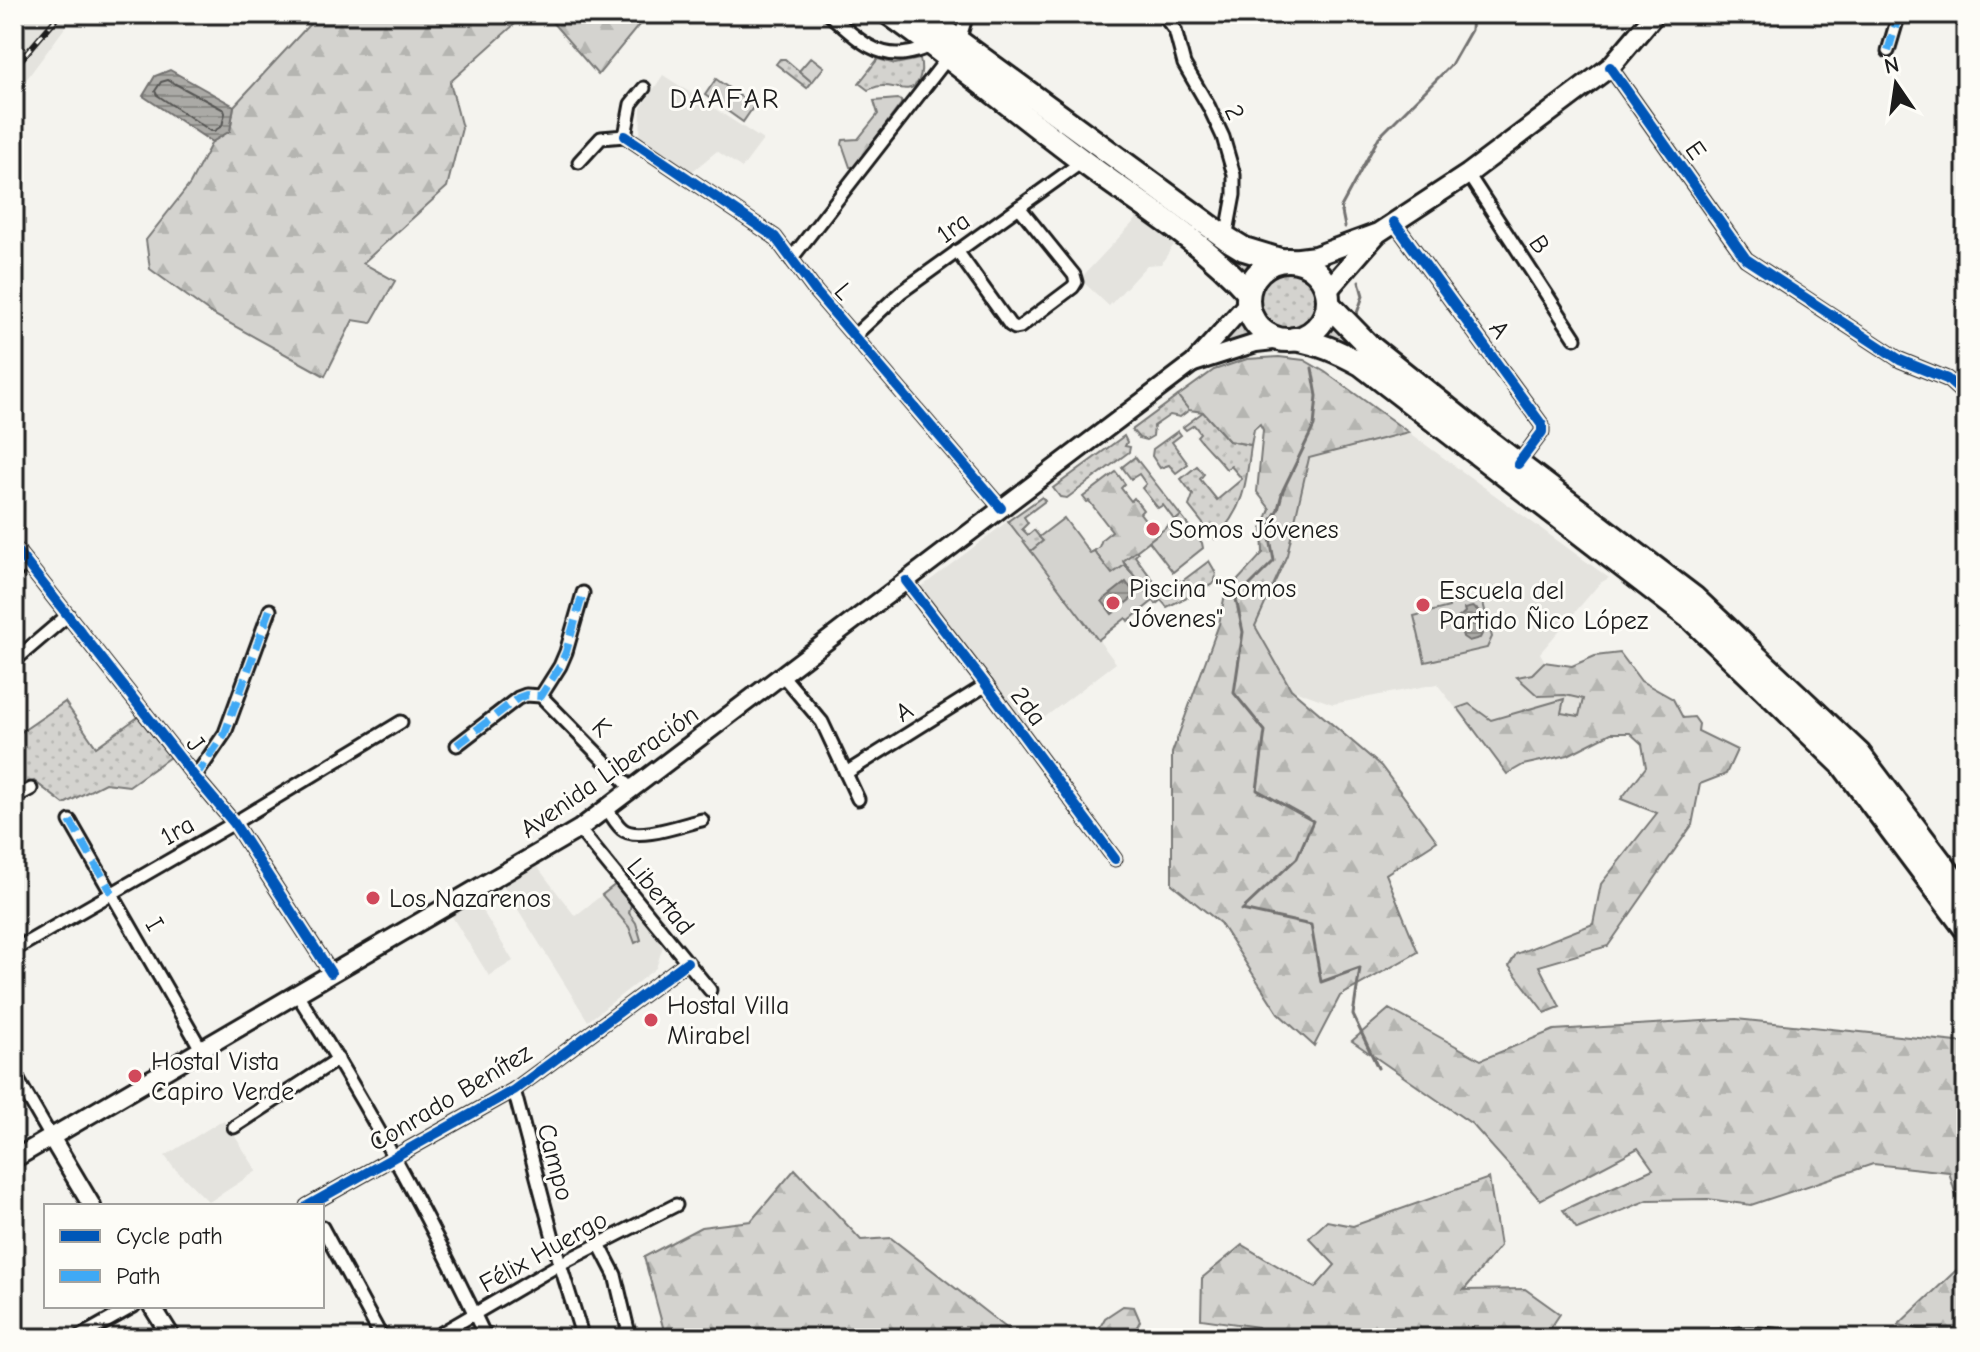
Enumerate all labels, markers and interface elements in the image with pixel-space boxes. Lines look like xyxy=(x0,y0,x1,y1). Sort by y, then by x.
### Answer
north arrow xyxy=(1856,44,1936,124)
text: N xyxy=(1882,51,1902,80)
district label: DAAFAR xyxy=(670,83,780,115)
street label: 2 xyxy=(1218,100,1251,125)
street label: E xyxy=(1678,136,1712,166)
street label: 1ra xyxy=(931,206,976,250)
street label: B xyxy=(1522,230,1556,259)
street label: L xyxy=(828,277,859,306)
street label: A xyxy=(1483,315,1516,345)
place label: Somos Jóvenes xyxy=(1169,515,1339,545)
marker: Somos Jóvenes xyxy=(1144,520,1162,538)
place label: Piscina "Somos Jóvenes" xyxy=(1129,574,1296,634)
place label: Escuela del Partido Ñico López xyxy=(1439,576,1648,636)
marker: Piscina "Somos Jóvenes" xyxy=(1104,594,1122,612)
marker: Escuela del Partido Ñico López xyxy=(1414,596,1432,614)
street label: 2da xyxy=(1004,681,1052,732)
street label: A xyxy=(890,695,919,729)
street label: Avenida Liberación xyxy=(515,699,704,844)
street label: K xyxy=(585,712,617,744)
street label: J xyxy=(180,730,211,758)
street label: 1ra xyxy=(155,809,200,852)
street label: Libertad xyxy=(620,852,700,941)
place label: Los Nazarenos xyxy=(389,884,551,914)
marker: Los Nazarenos xyxy=(364,889,382,907)
street label: I xyxy=(139,913,170,936)
place label: Hostal Villa Mirabel xyxy=(667,991,789,1051)
marker: Hostal Villa Mirabel xyxy=(642,1011,660,1029)
street label: Conrado Benítez xyxy=(364,1038,537,1158)
place label: Hostal Vista Capiro Verde xyxy=(151,1047,294,1107)
marker: Hostal Vista Capiro Verde xyxy=(126,1067,144,1085)
street label: Campo xyxy=(530,1120,580,1204)
legend xyxy=(44,1204,324,1308)
street label: Félix Huergo xyxy=(474,1205,613,1299)
text: Cycle path xyxy=(116,1222,223,1250)
text: Path xyxy=(116,1262,161,1290)

